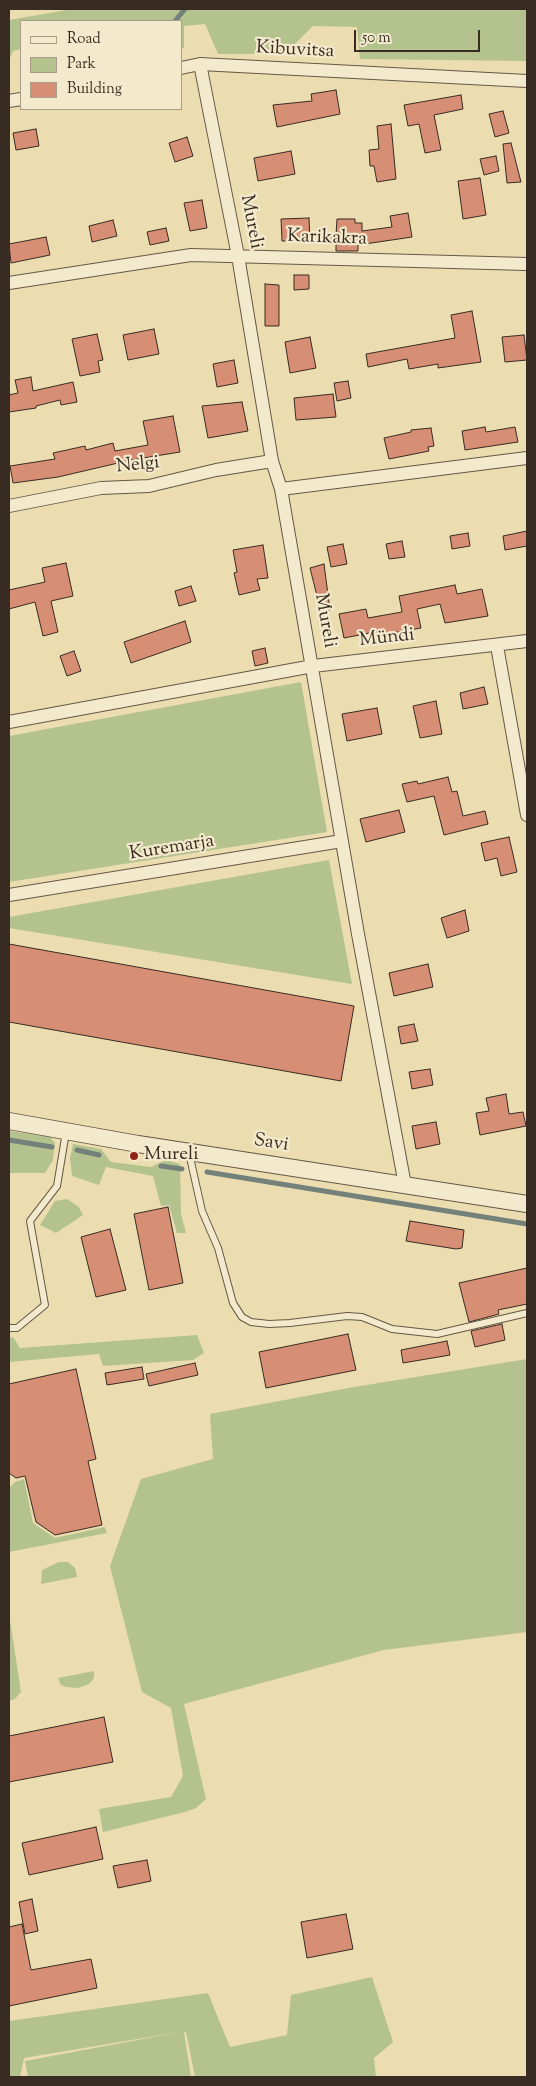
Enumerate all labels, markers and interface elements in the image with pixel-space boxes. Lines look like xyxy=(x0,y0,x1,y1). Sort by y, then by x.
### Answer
legend xyxy=(20,20,182,110)
scale bar xyxy=(356,20,482,52)
text: 50 m xyxy=(362,28,391,49)
text: Road xyxy=(67,29,101,50)
street label: Kibuvitsa xyxy=(255,38,335,64)
text: Park xyxy=(67,54,96,75)
text: Building xyxy=(67,79,122,100)
street label: Mureli xyxy=(234,193,266,251)
street label: Karikakra xyxy=(287,226,367,252)
street label: Nelgi xyxy=(115,452,161,480)
street label: Mureli xyxy=(308,592,340,650)
street label: Mündi xyxy=(358,625,416,653)
street label: Kuremarja xyxy=(128,831,216,867)
street label: Savi xyxy=(252,1130,290,1158)
place label: Mureli xyxy=(144,1145,199,1167)
marker: Mureli xyxy=(128,1150,140,1162)

